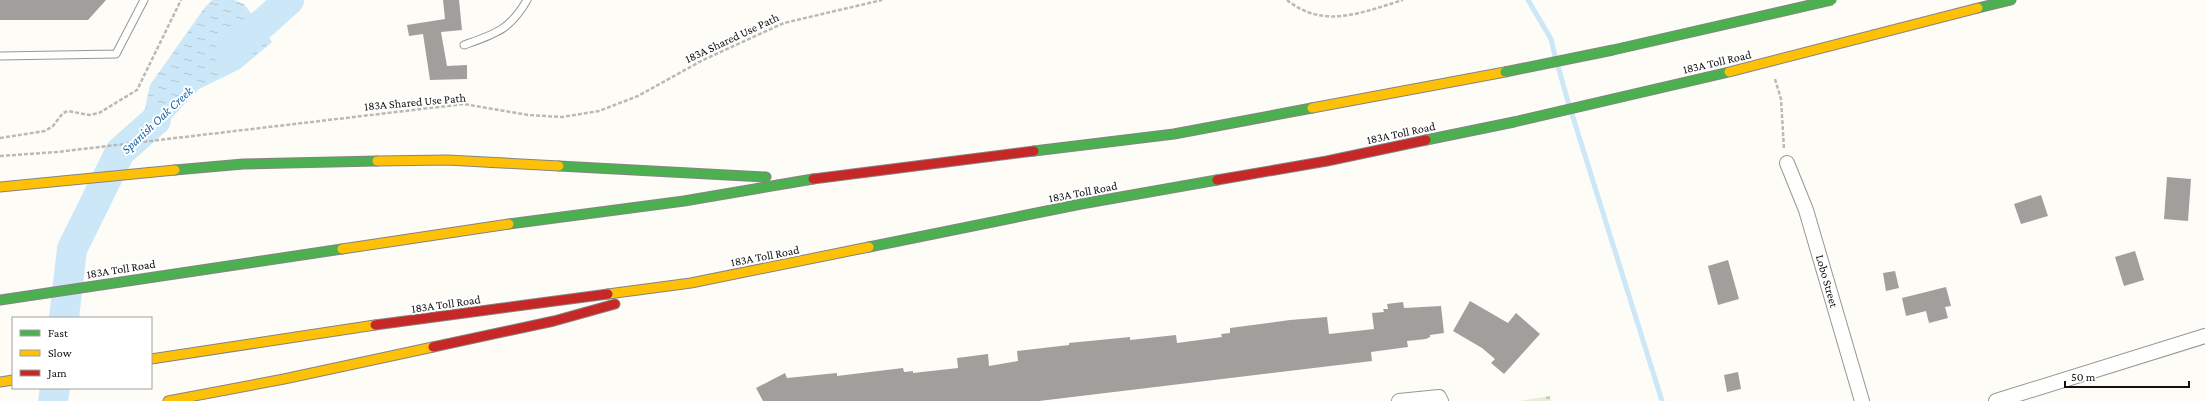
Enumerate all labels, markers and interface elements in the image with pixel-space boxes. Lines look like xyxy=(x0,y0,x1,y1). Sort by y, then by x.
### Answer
street label: 183A Shared Use Path xyxy=(683,10,782,66)
street label: 183A Toll Road xyxy=(1681,47,1753,77)
water label: Spanish Oak Creek xyxy=(118,82,197,157)
street label: 183A Shared Use Path xyxy=(364,91,467,113)
street label: 183A Toll Road xyxy=(1365,119,1437,147)
street label: 183A Toll Road xyxy=(1047,178,1119,206)
street label: 183A Toll Road xyxy=(729,242,801,270)
street label: Lobo Street xyxy=(1813,253,1842,310)
street label: 183A Toll Road xyxy=(85,257,157,281)
street label: 183A Toll Road xyxy=(410,292,482,316)
legend xyxy=(12,317,152,389)
text: Fast xyxy=(48,326,69,340)
text: Slow xyxy=(48,346,72,360)
scale bar xyxy=(2065,363,2189,389)
text: Jam xyxy=(47,366,67,380)
text: 50 m xyxy=(2071,370,2096,384)

